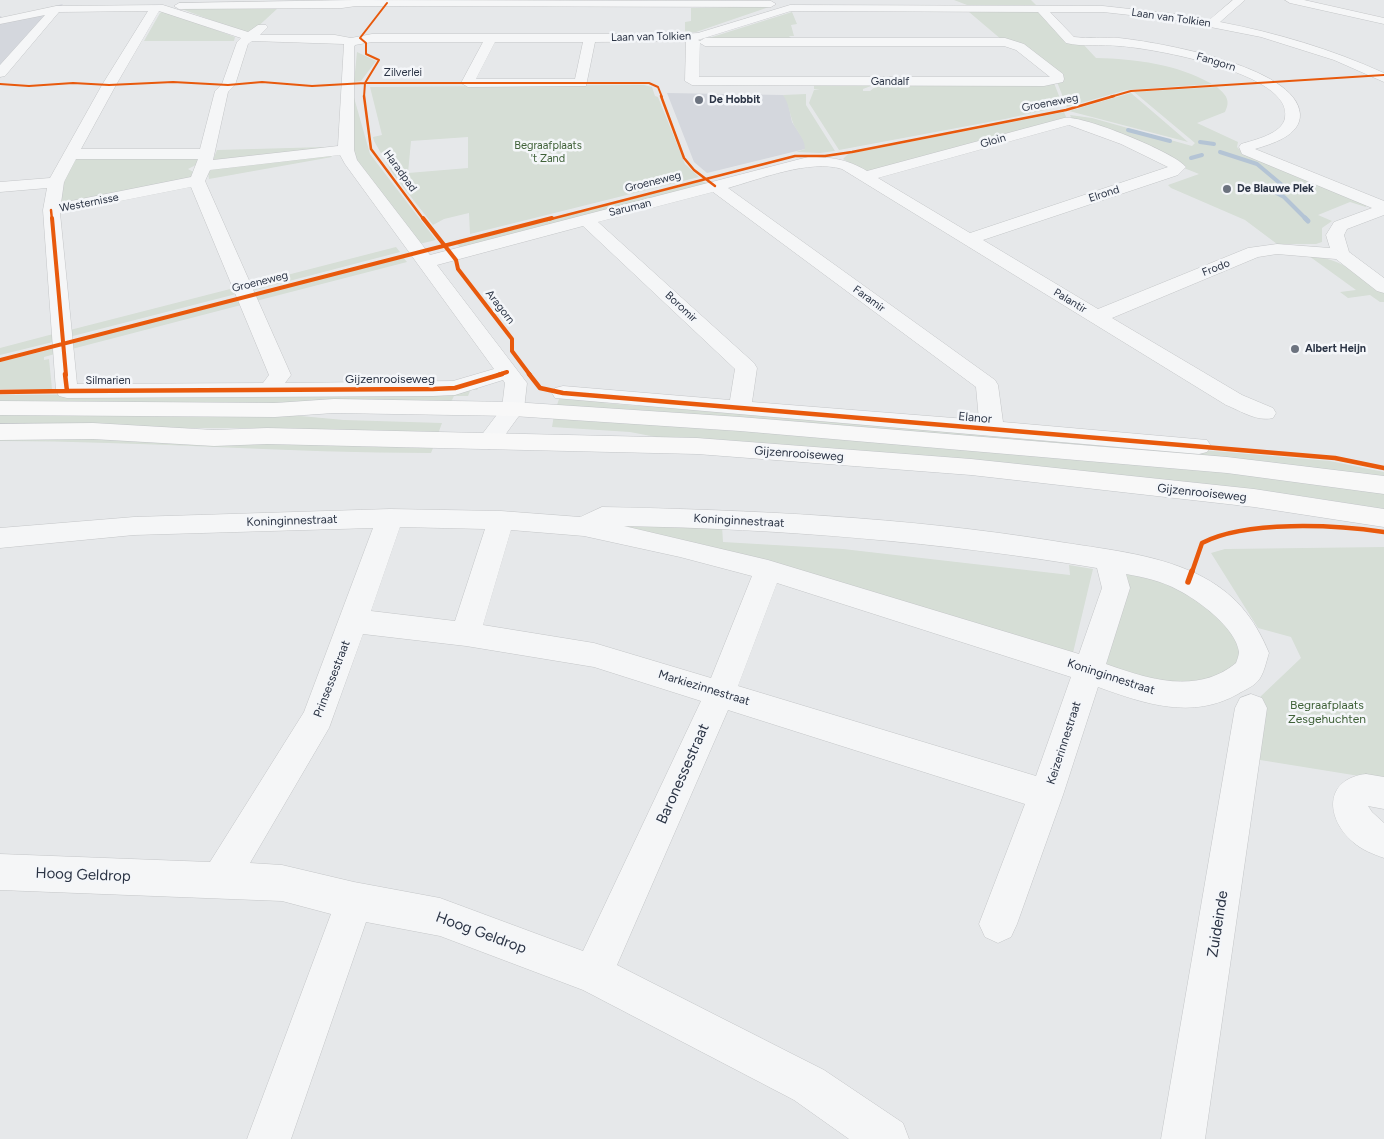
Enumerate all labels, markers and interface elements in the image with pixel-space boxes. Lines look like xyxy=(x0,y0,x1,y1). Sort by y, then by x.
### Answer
street label: Laan van Tolkien xyxy=(1130,6,1212,30)
street label: Laan van Tolkien xyxy=(611,30,691,44)
street label: Fangorn xyxy=(1195,50,1237,74)
street label: Zilverlei xyxy=(384,66,422,80)
street label: Gandalf xyxy=(871,75,909,89)
street label: Groeneweg xyxy=(1021,91,1079,115)
place label: De Hobbit xyxy=(709,93,760,107)
marker: De Hobbit xyxy=(693,94,705,106)
street label: Gloin xyxy=(979,131,1007,151)
park label: Begraafplaats 't Zand xyxy=(514,139,582,165)
street label: Haradpad xyxy=(380,148,420,194)
street label: Groeneweg xyxy=(624,169,682,195)
place label: De Blauwe Plek xyxy=(1237,182,1314,196)
street label: Elrond xyxy=(1087,183,1121,205)
marker: De Blauwe Plek xyxy=(1221,183,1233,195)
street label: Westernisse xyxy=(58,191,120,215)
street label: Saruman xyxy=(607,196,653,220)
street label: Frodo xyxy=(1200,256,1232,280)
street label: Groeneweg xyxy=(231,269,289,295)
street label: Faramir xyxy=(850,283,888,315)
street label: Palantir xyxy=(1051,286,1089,316)
street label: Aragorn xyxy=(483,287,517,327)
street label: Boromir xyxy=(662,289,700,325)
place label: Albert Heijn xyxy=(1305,342,1366,356)
marker: Albert Heijn xyxy=(1289,343,1301,355)
street label: Gijzenrooiseweg xyxy=(345,372,435,386)
street label: Silmarien xyxy=(85,374,131,388)
street label: Elanor xyxy=(958,409,992,427)
street label: Gijzenrooiseweg xyxy=(754,444,844,464)
street label: Gijzenrooiseweg xyxy=(1157,481,1247,505)
street label: Koninginnestraat xyxy=(693,511,785,531)
street label: Koninginnestraat xyxy=(246,512,338,530)
street label: Prinsessestraat xyxy=(311,638,353,720)
street label: Koninginnestraat xyxy=(1065,656,1157,698)
street label: Markiezinnestraat xyxy=(656,667,752,709)
park label: Begraafplaats Zesgehuchten xyxy=(1288,698,1366,726)
street label: Keizerinnestraat xyxy=(1044,700,1084,786)
street label: Baronessestraat xyxy=(653,721,713,827)
street label: Hoog Geldrop xyxy=(35,864,131,886)
street label: Zuideinde xyxy=(1204,889,1232,959)
street label: Hoog Geldrop xyxy=(433,908,529,958)

